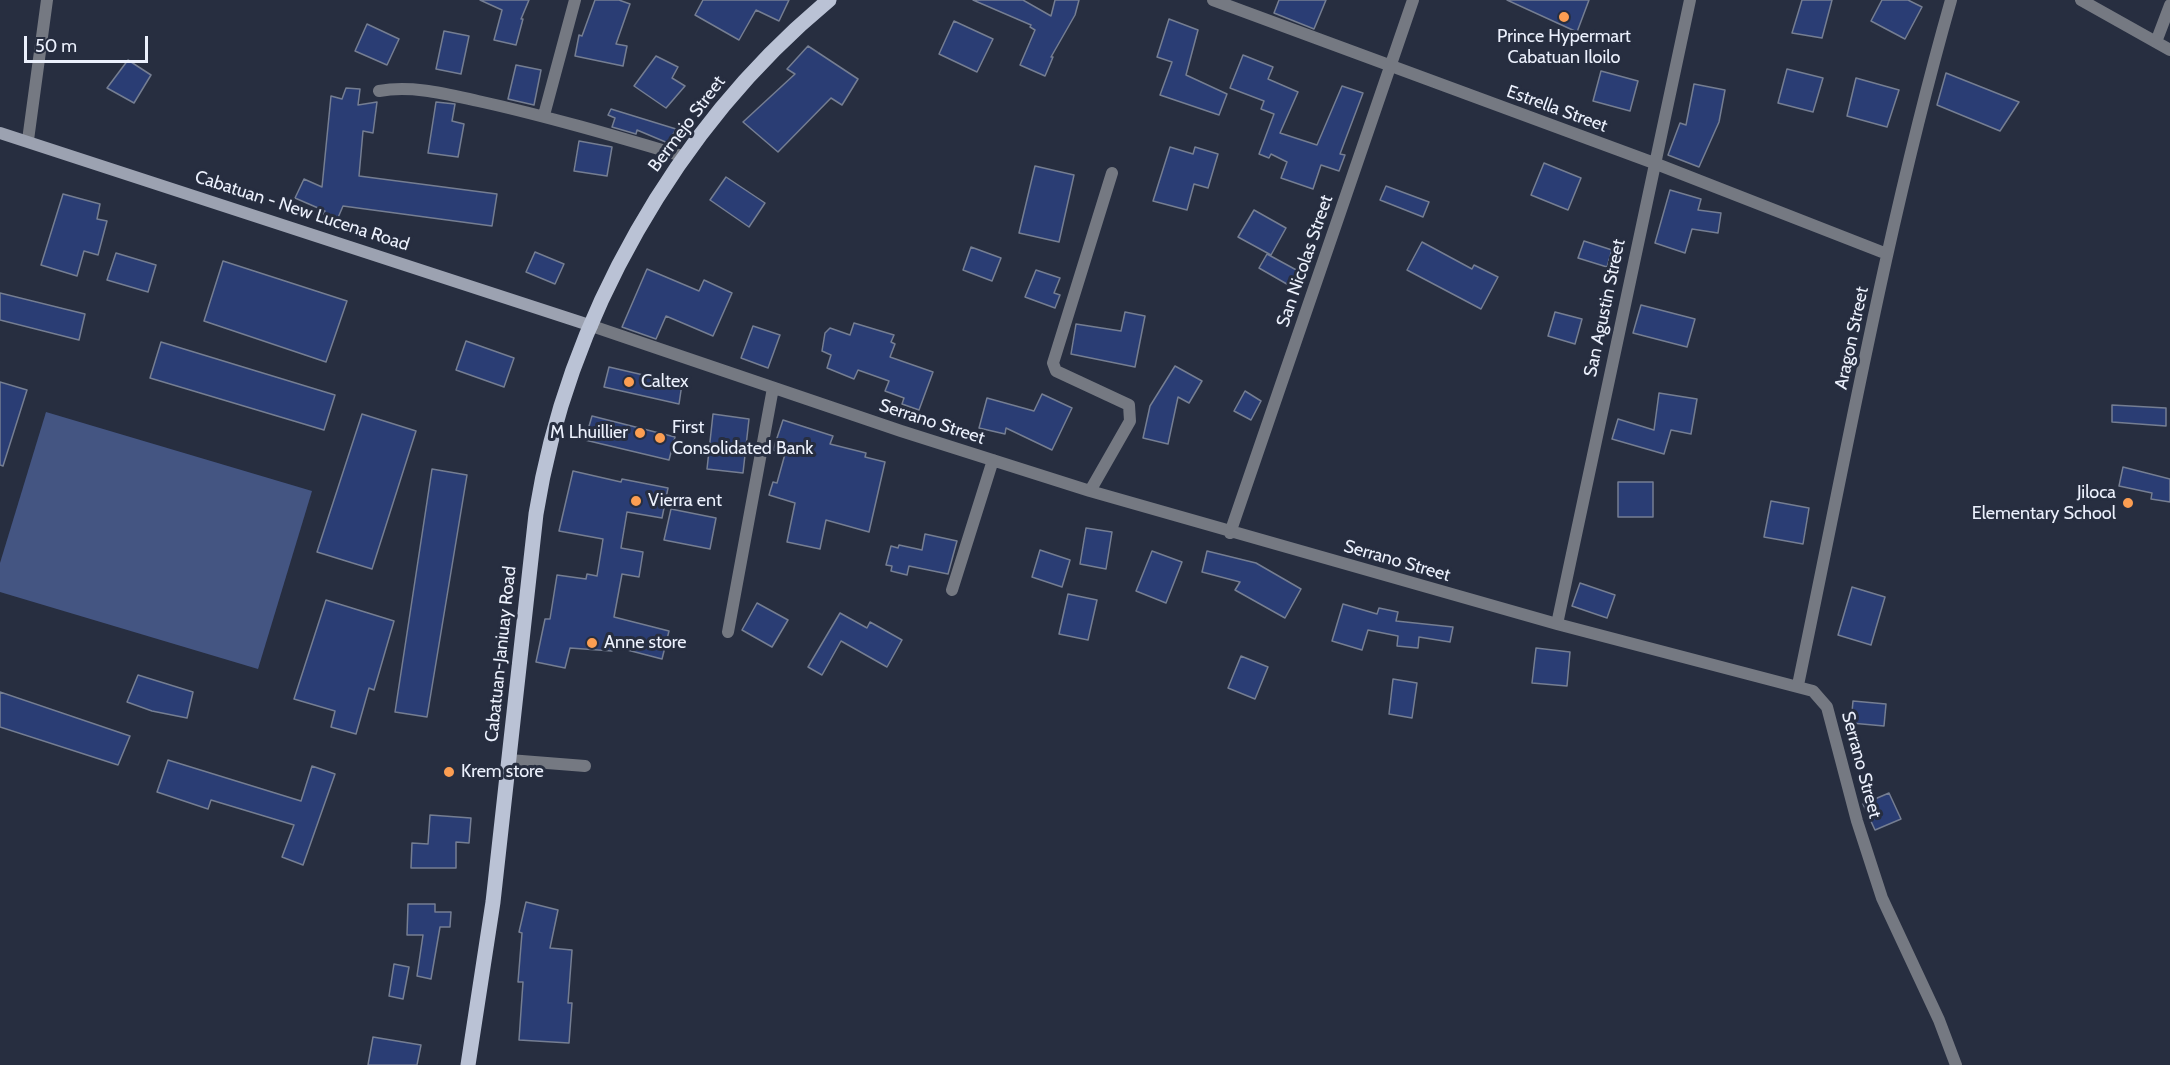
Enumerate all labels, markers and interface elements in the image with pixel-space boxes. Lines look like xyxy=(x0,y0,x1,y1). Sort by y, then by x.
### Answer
marker: Prince Hypermart Cabatuan Iloilo xyxy=(1557,10,1571,24)
scale bar xyxy=(27,24,152,62)
place label: Prince Hypermart Cabatuan Iloilo xyxy=(1497,26,1631,68)
text: 50 m xyxy=(35,35,77,57)
street label: Bermejo Street xyxy=(644,72,730,176)
street label: Estrella Street xyxy=(1504,81,1610,137)
street label: Cabatuan - New Lucena Road xyxy=(192,166,412,256)
street label: San Nicolas Street xyxy=(1272,192,1338,330)
street label: San Agustin Street xyxy=(1580,237,1630,379)
street label: Aragon Street xyxy=(1831,285,1873,391)
place label: Caltex xyxy=(641,371,689,393)
marker: Caltex xyxy=(622,375,636,389)
street label: Serrano Street xyxy=(876,395,988,449)
place label: First Consolidated Bank xyxy=(672,417,813,460)
place label: M Lhuillier xyxy=(550,422,628,444)
marker: M Lhuillier xyxy=(633,426,647,440)
marker: First Consolidated Bank xyxy=(653,431,667,445)
place label: Jiloca Elementary School xyxy=(1972,482,2116,524)
place label: Vierra ent xyxy=(648,490,722,512)
marker: Vierra ent xyxy=(629,494,643,508)
marker: Jiloca Elementary School xyxy=(2121,496,2135,510)
street label: Serrano Street xyxy=(1341,535,1453,587)
street label: Cabatuan-Janiuay Road xyxy=(481,565,521,743)
place label: Anne store xyxy=(604,632,686,654)
marker: Anne store xyxy=(585,636,599,650)
street label: Serrano Street xyxy=(1836,709,1886,821)
place label: Krem store xyxy=(461,761,544,783)
marker: Krem store xyxy=(442,765,456,779)

